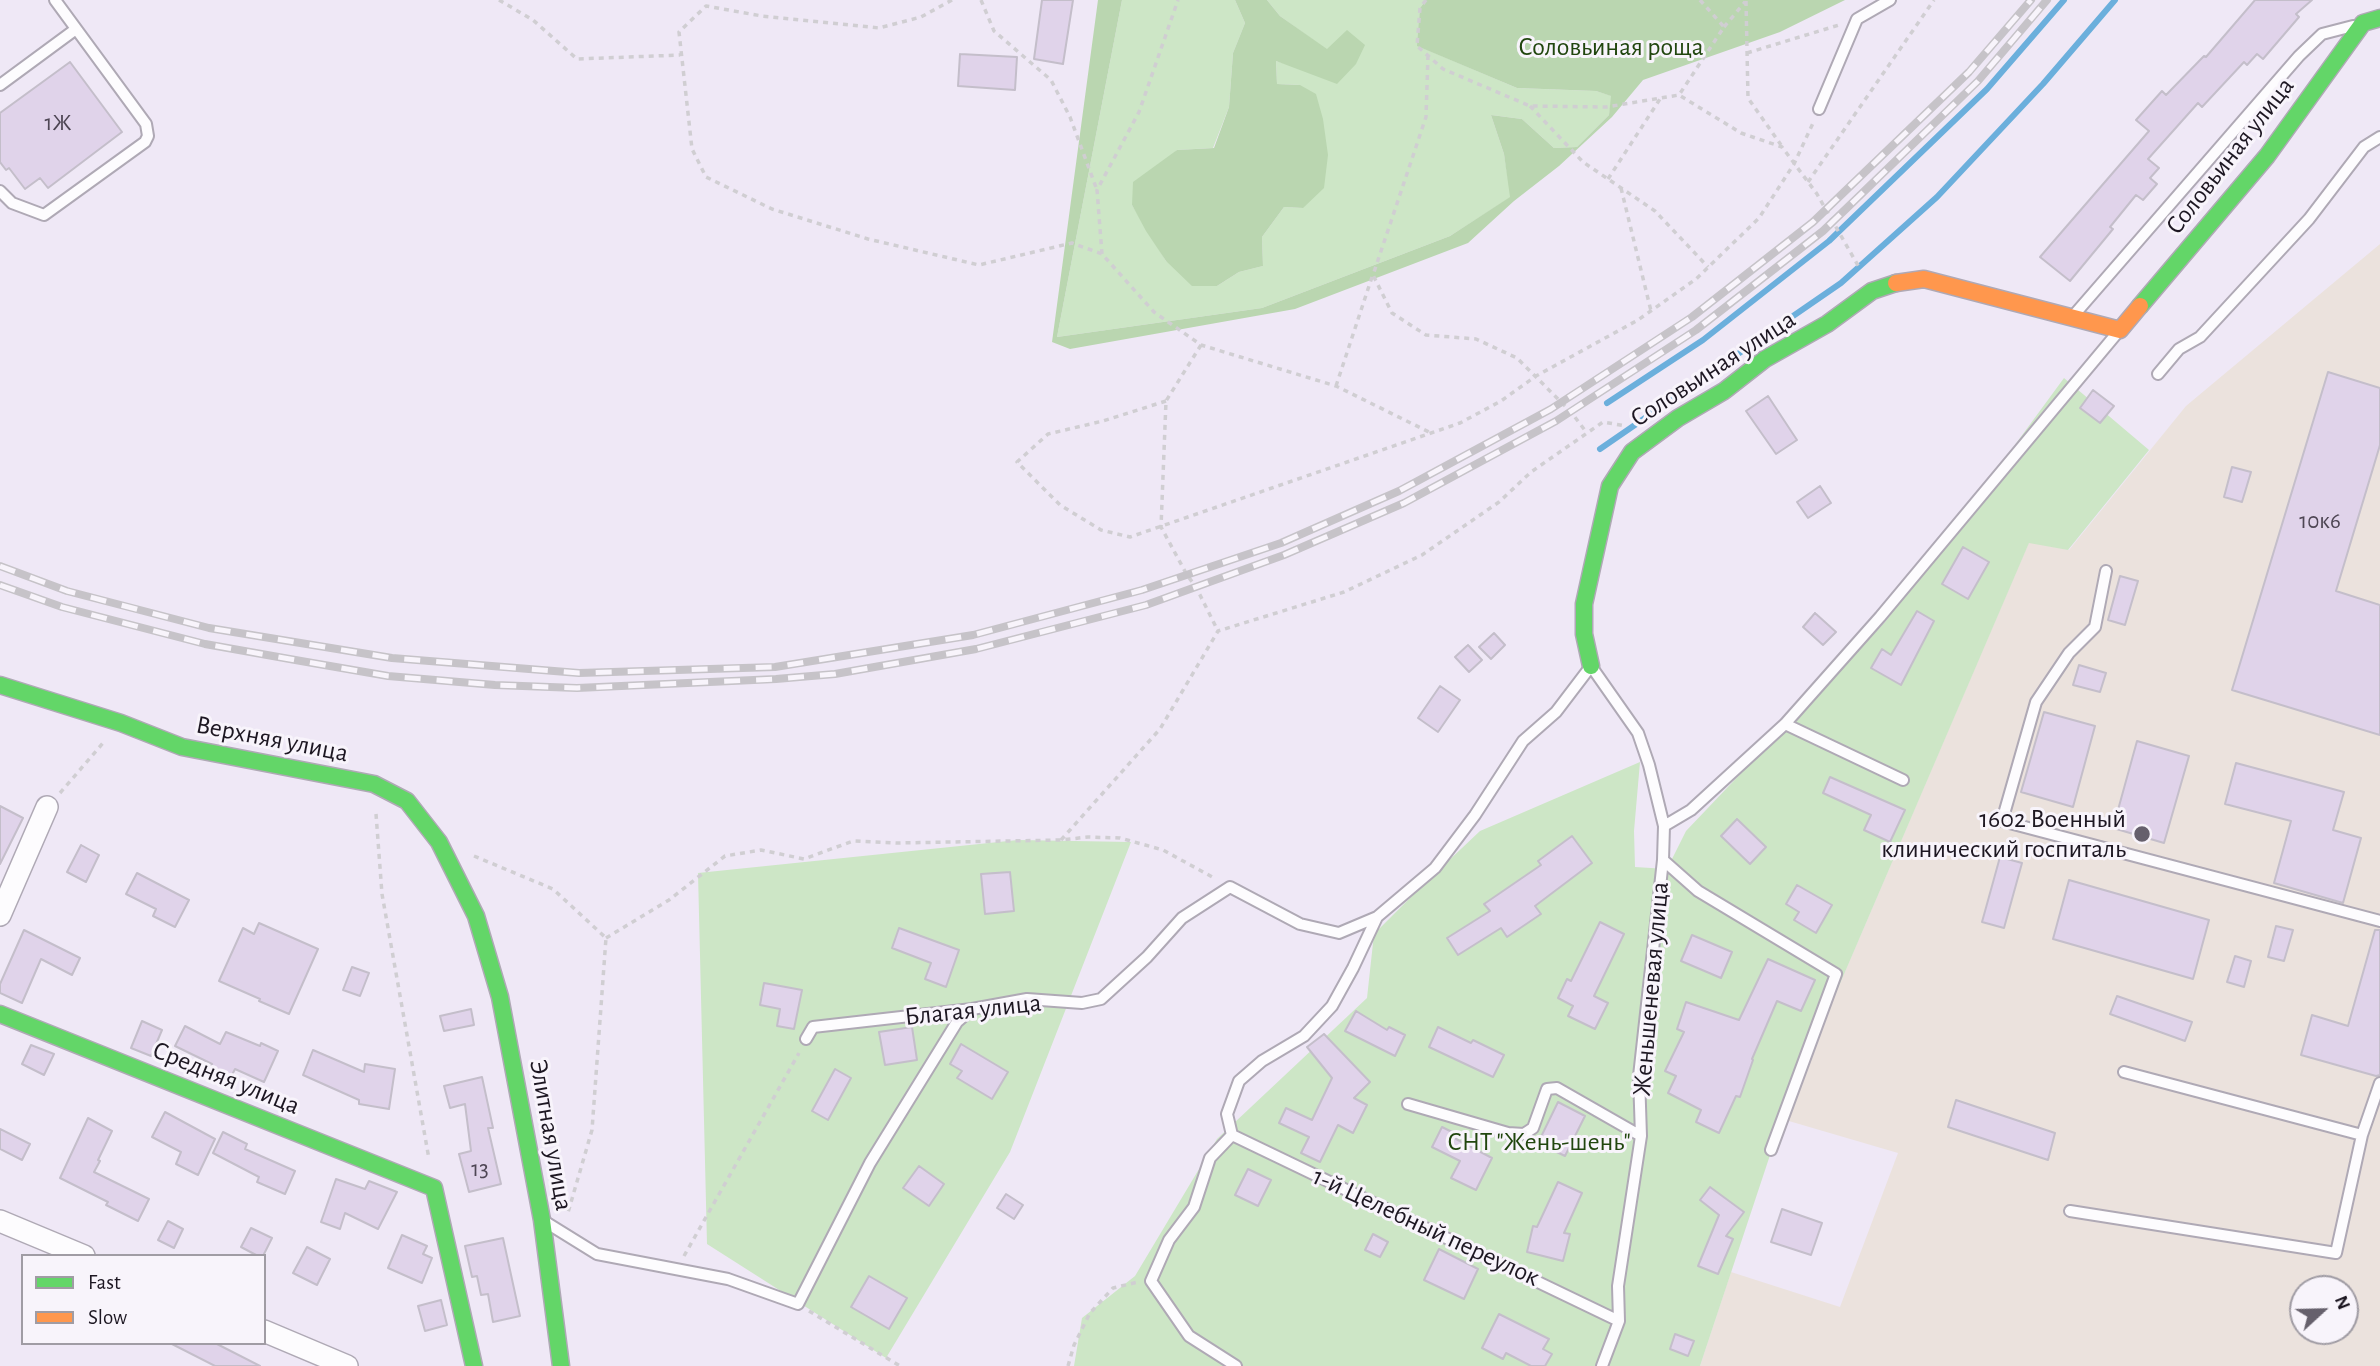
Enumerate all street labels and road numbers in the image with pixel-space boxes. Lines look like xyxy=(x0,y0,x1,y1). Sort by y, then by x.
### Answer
street label: Соловьиная улица xyxy=(2159,71,2301,241)
street label: Соловьиная улица xyxy=(1624,304,1802,434)
street label: Верхняя улица xyxy=(193,709,351,769)
street label: Женьшеневая улица xyxy=(1626,880,1676,1098)
street label: Благая улица xyxy=(903,987,1043,1033)
street label: Средняя улица xyxy=(148,1034,304,1122)
street label: Элитная улица xyxy=(522,1057,580,1213)
street label: 1-й Целебный переулок xyxy=(1308,1161,1544,1293)

